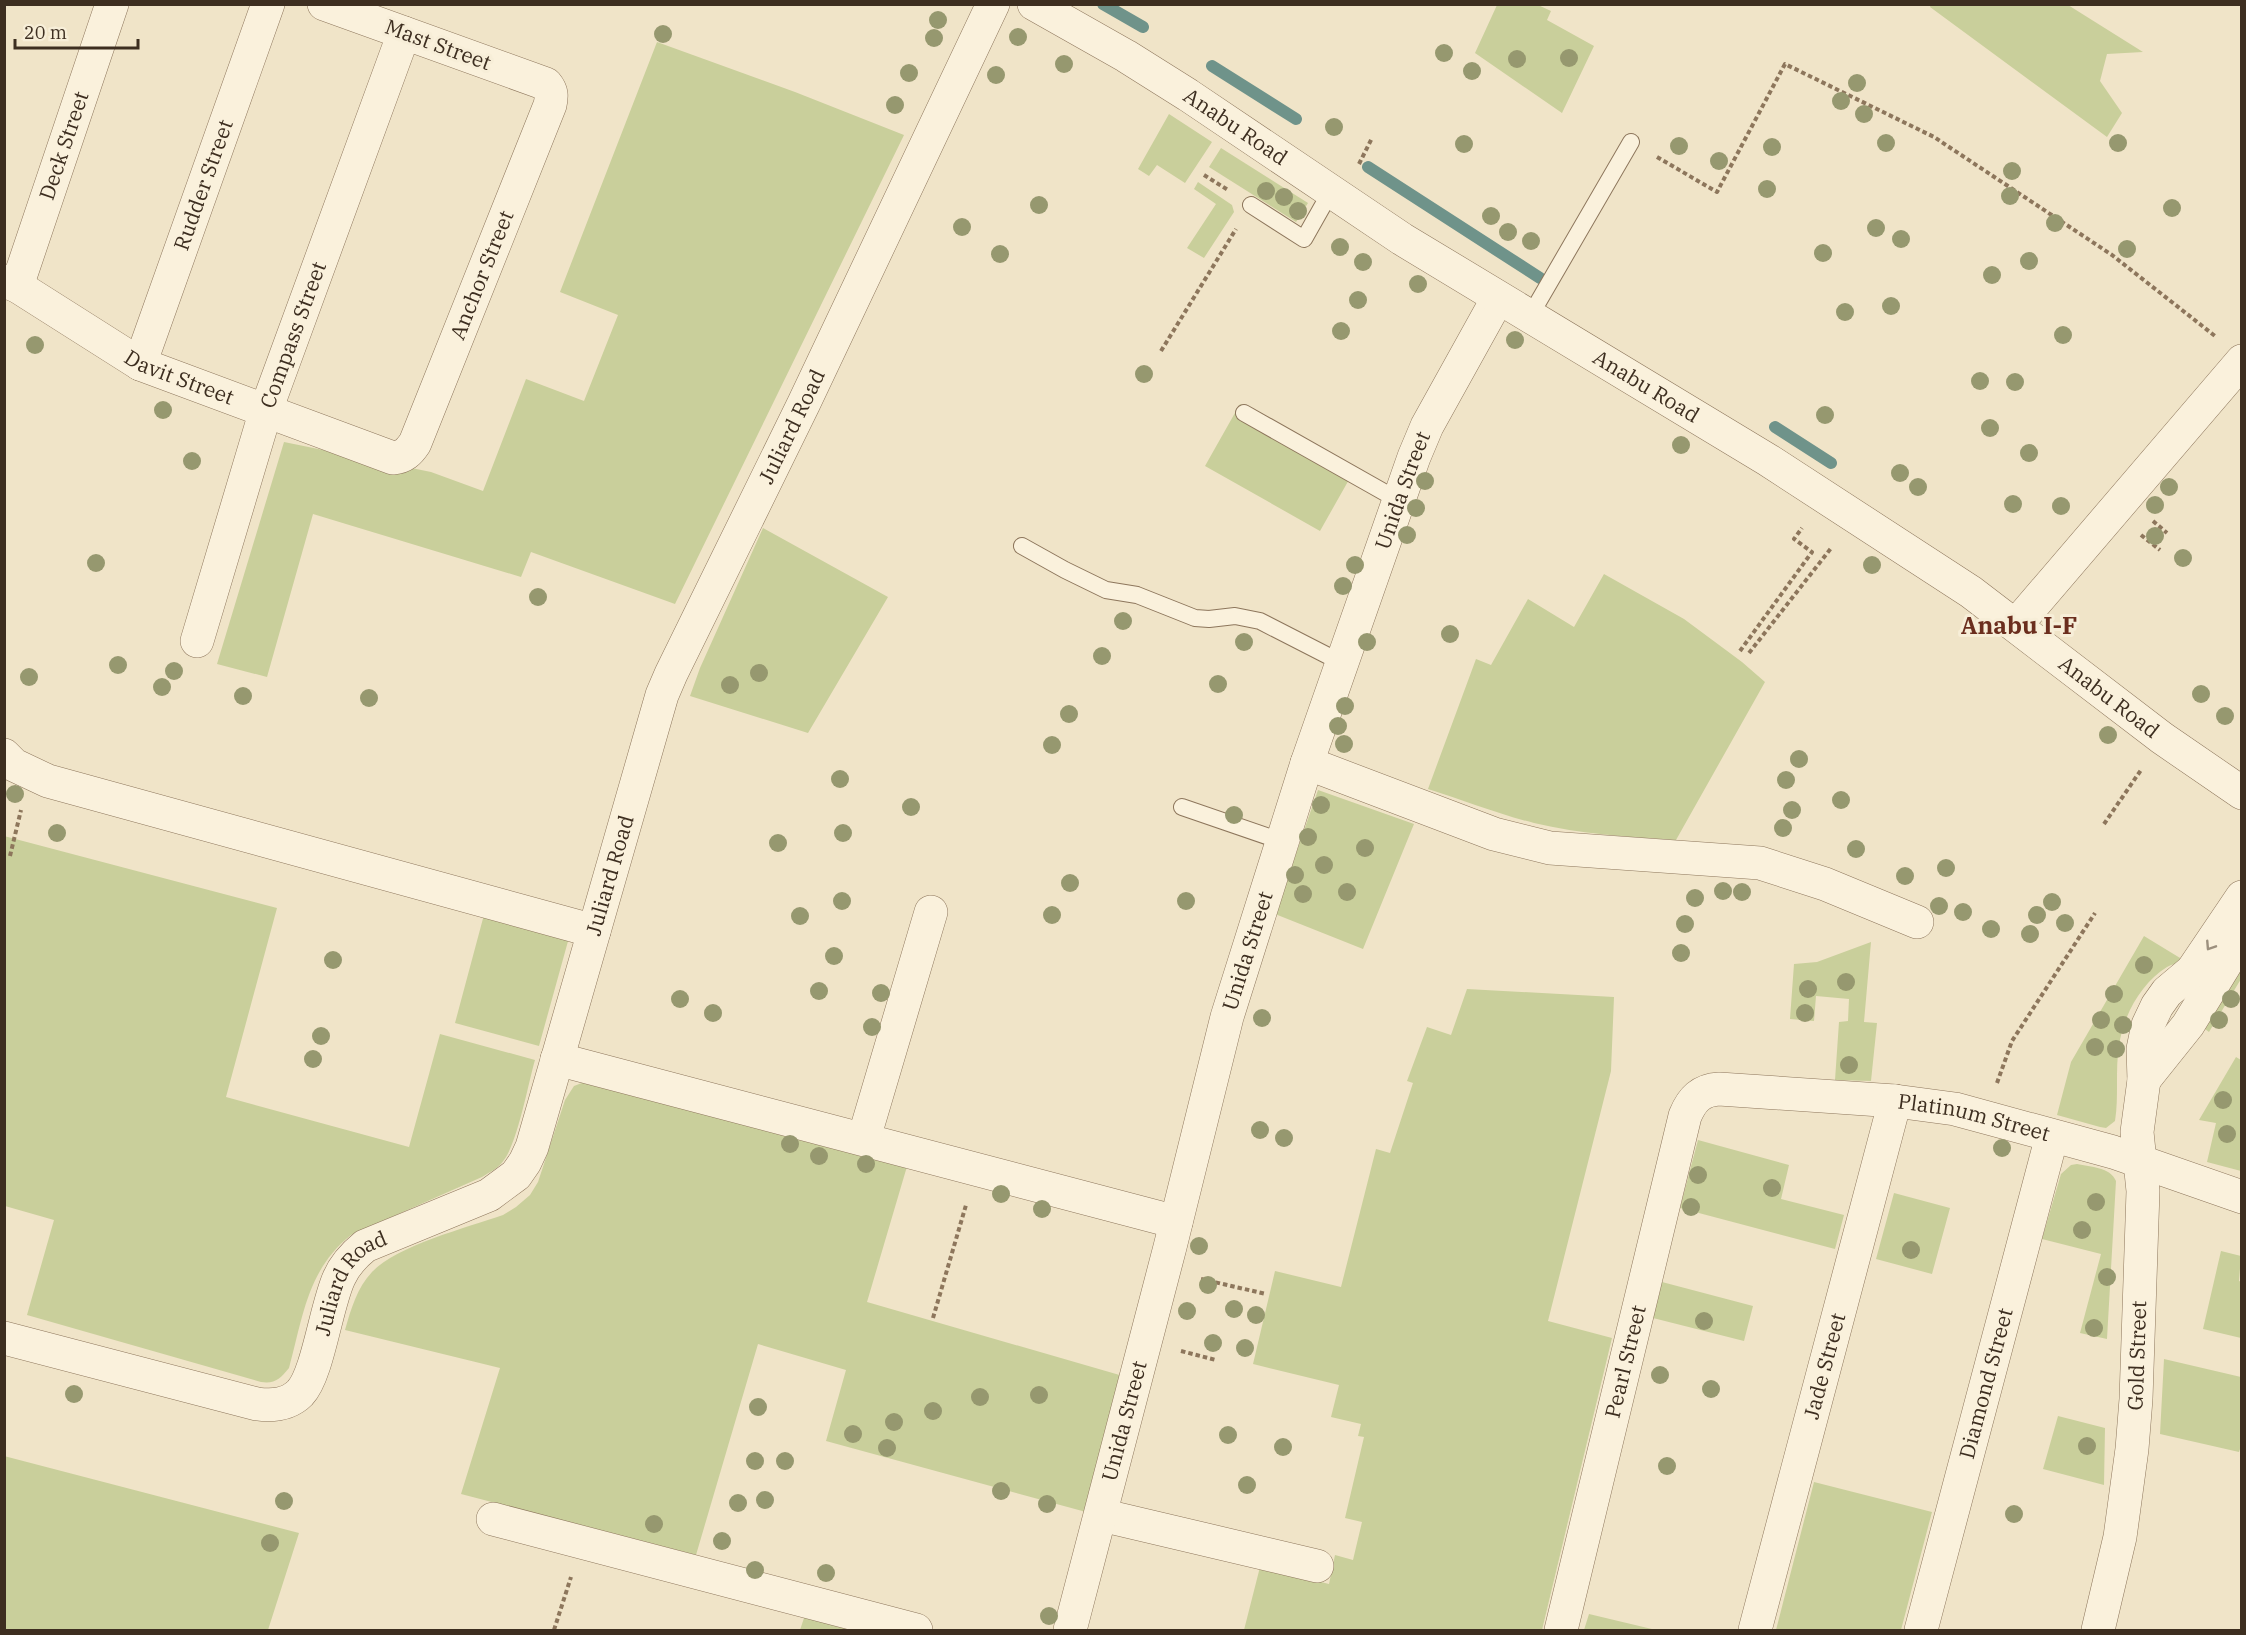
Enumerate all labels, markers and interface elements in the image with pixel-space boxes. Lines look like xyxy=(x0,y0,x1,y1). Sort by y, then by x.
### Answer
scale bar xyxy=(15,12,138,50)
street label: Mast Street xyxy=(381,12,495,76)
text: 20 m xyxy=(24,21,67,44)
street label: Anabu Road xyxy=(1178,81,1294,171)
street label: Deck Street xyxy=(32,87,95,203)
street label: Rudder Street xyxy=(167,115,239,254)
street label: Anchor Street xyxy=(443,206,520,343)
street label: Compass Street xyxy=(253,257,332,412)
street label: Davit Street xyxy=(119,343,238,411)
street label: Anabu Road xyxy=(1588,343,1705,429)
street label: Juliard Road xyxy=(752,364,831,488)
street label: Unida Street xyxy=(1368,427,1436,553)
district label: Anabu I-F xyxy=(1961,609,2077,641)
street label: Anabu Road xyxy=(2053,649,2166,744)
street label: Juliard Road xyxy=(579,811,640,939)
street label: Unida Street xyxy=(1215,888,1279,1014)
one-way arrow xyxy=(2206,940,2217,951)
street label: Platinum Street xyxy=(1896,1087,2053,1147)
street label: Juliard Road xyxy=(308,1223,391,1338)
street label: Gold Street xyxy=(2120,1300,2152,1412)
street label: Pearl Street xyxy=(1598,1302,1652,1421)
street label: Diamond Street xyxy=(1952,1305,2019,1462)
street label: Jade Street xyxy=(1796,1310,1851,1422)
street label: Unida Street xyxy=(1094,1357,1153,1484)

